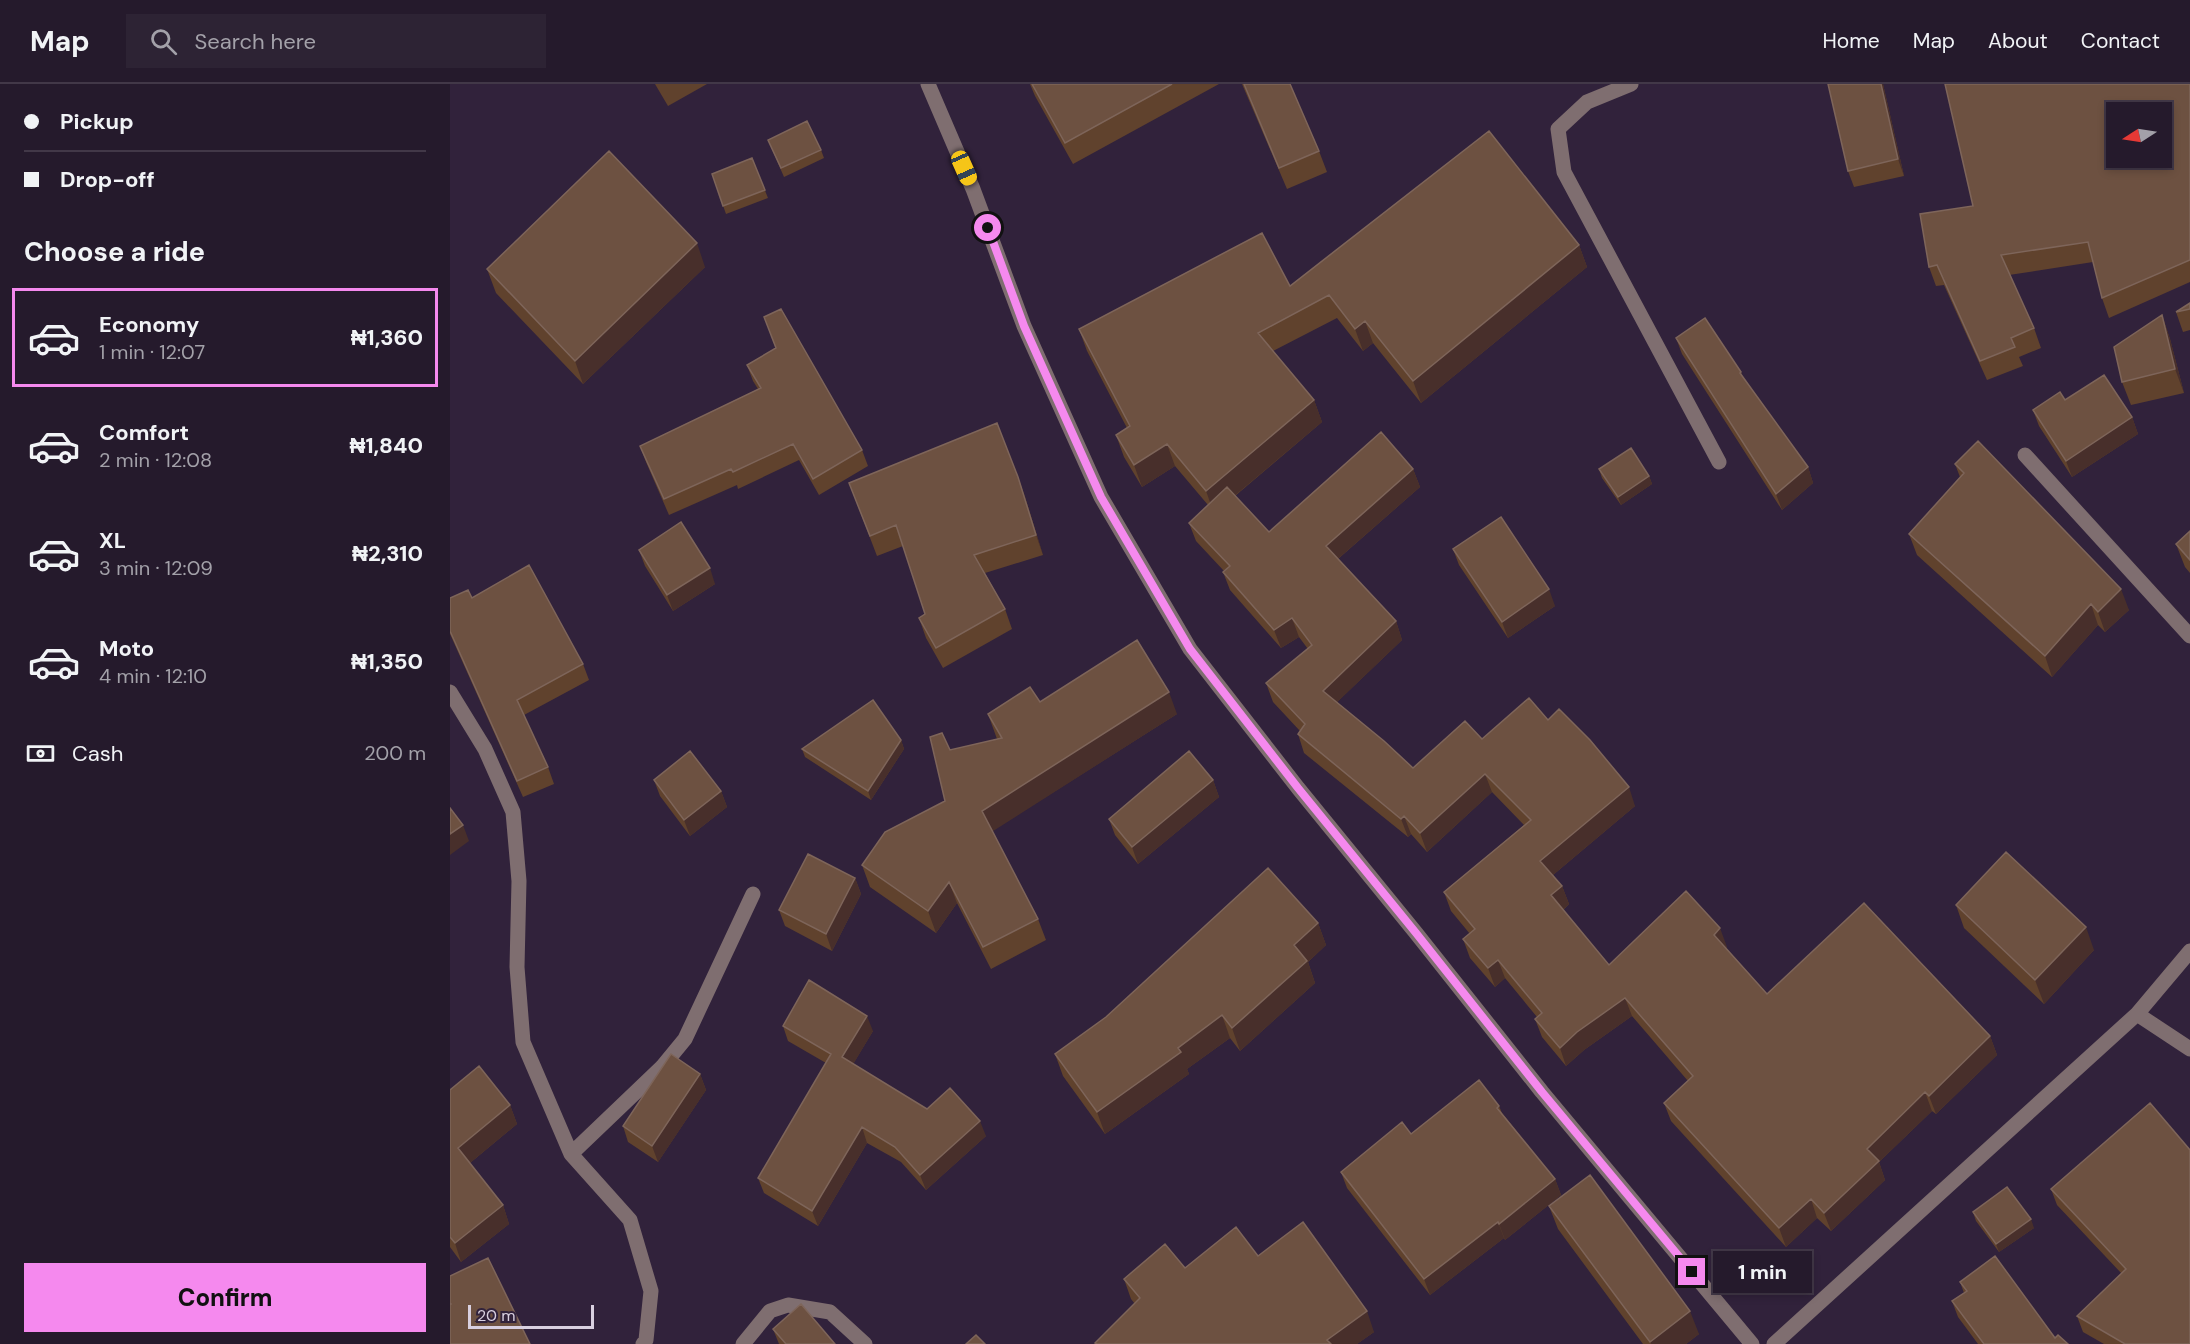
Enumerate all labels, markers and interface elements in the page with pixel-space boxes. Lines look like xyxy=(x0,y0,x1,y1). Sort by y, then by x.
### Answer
search box xyxy=(126,14,546,68)
text: Map xyxy=(30,23,90,60)
icon: search xyxy=(147,25,180,58)
text: Search here xyxy=(195,27,316,56)
text: Home xyxy=(1822,27,1880,55)
text: Map xyxy=(1913,27,1955,55)
text: About xyxy=(1988,27,2048,55)
text: Contact xyxy=(2081,27,2160,55)
north arrow xyxy=(2106,102,2172,168)
map controls xyxy=(2106,102,2172,168)
text: Pickup xyxy=(60,107,134,136)
car xyxy=(948,148,980,188)
text: Drop-off xyxy=(60,165,155,194)
route start xyxy=(974,214,1001,241)
text: Choose a ride xyxy=(24,234,205,269)
text: Economy xyxy=(99,310,199,339)
icon: car xyxy=(27,311,81,365)
text: ₦1,360 xyxy=(351,323,423,352)
text: 1 min · 12:07 xyxy=(99,339,205,365)
text: Comfort xyxy=(99,418,189,447)
icon: car xyxy=(27,419,81,473)
text: ₦1,840 xyxy=(350,431,423,460)
text: 2 min · 12:08 xyxy=(99,447,212,473)
text: XL xyxy=(99,526,126,555)
icon: car xyxy=(27,527,81,581)
text: ₦2,310 xyxy=(352,539,423,568)
text: 3 min · 12:09 xyxy=(99,555,213,581)
text: Moto xyxy=(99,634,154,663)
icon: car xyxy=(27,635,81,689)
text: ₦1,350 xyxy=(351,647,423,676)
text: 4 min · 12:10 xyxy=(99,663,207,689)
icon: cash xyxy=(24,737,57,770)
text: Cash xyxy=(72,739,123,768)
text: 200 m xyxy=(364,740,426,766)
callout: 1 min xyxy=(1713,1251,1812,1293)
route end xyxy=(1678,1258,1705,1285)
text: 1 min xyxy=(1738,1259,1787,1285)
button: Confirm xyxy=(24,1263,426,1332)
scale bar xyxy=(468,1302,594,1330)
text: 20 m xyxy=(477,1305,516,1326)

